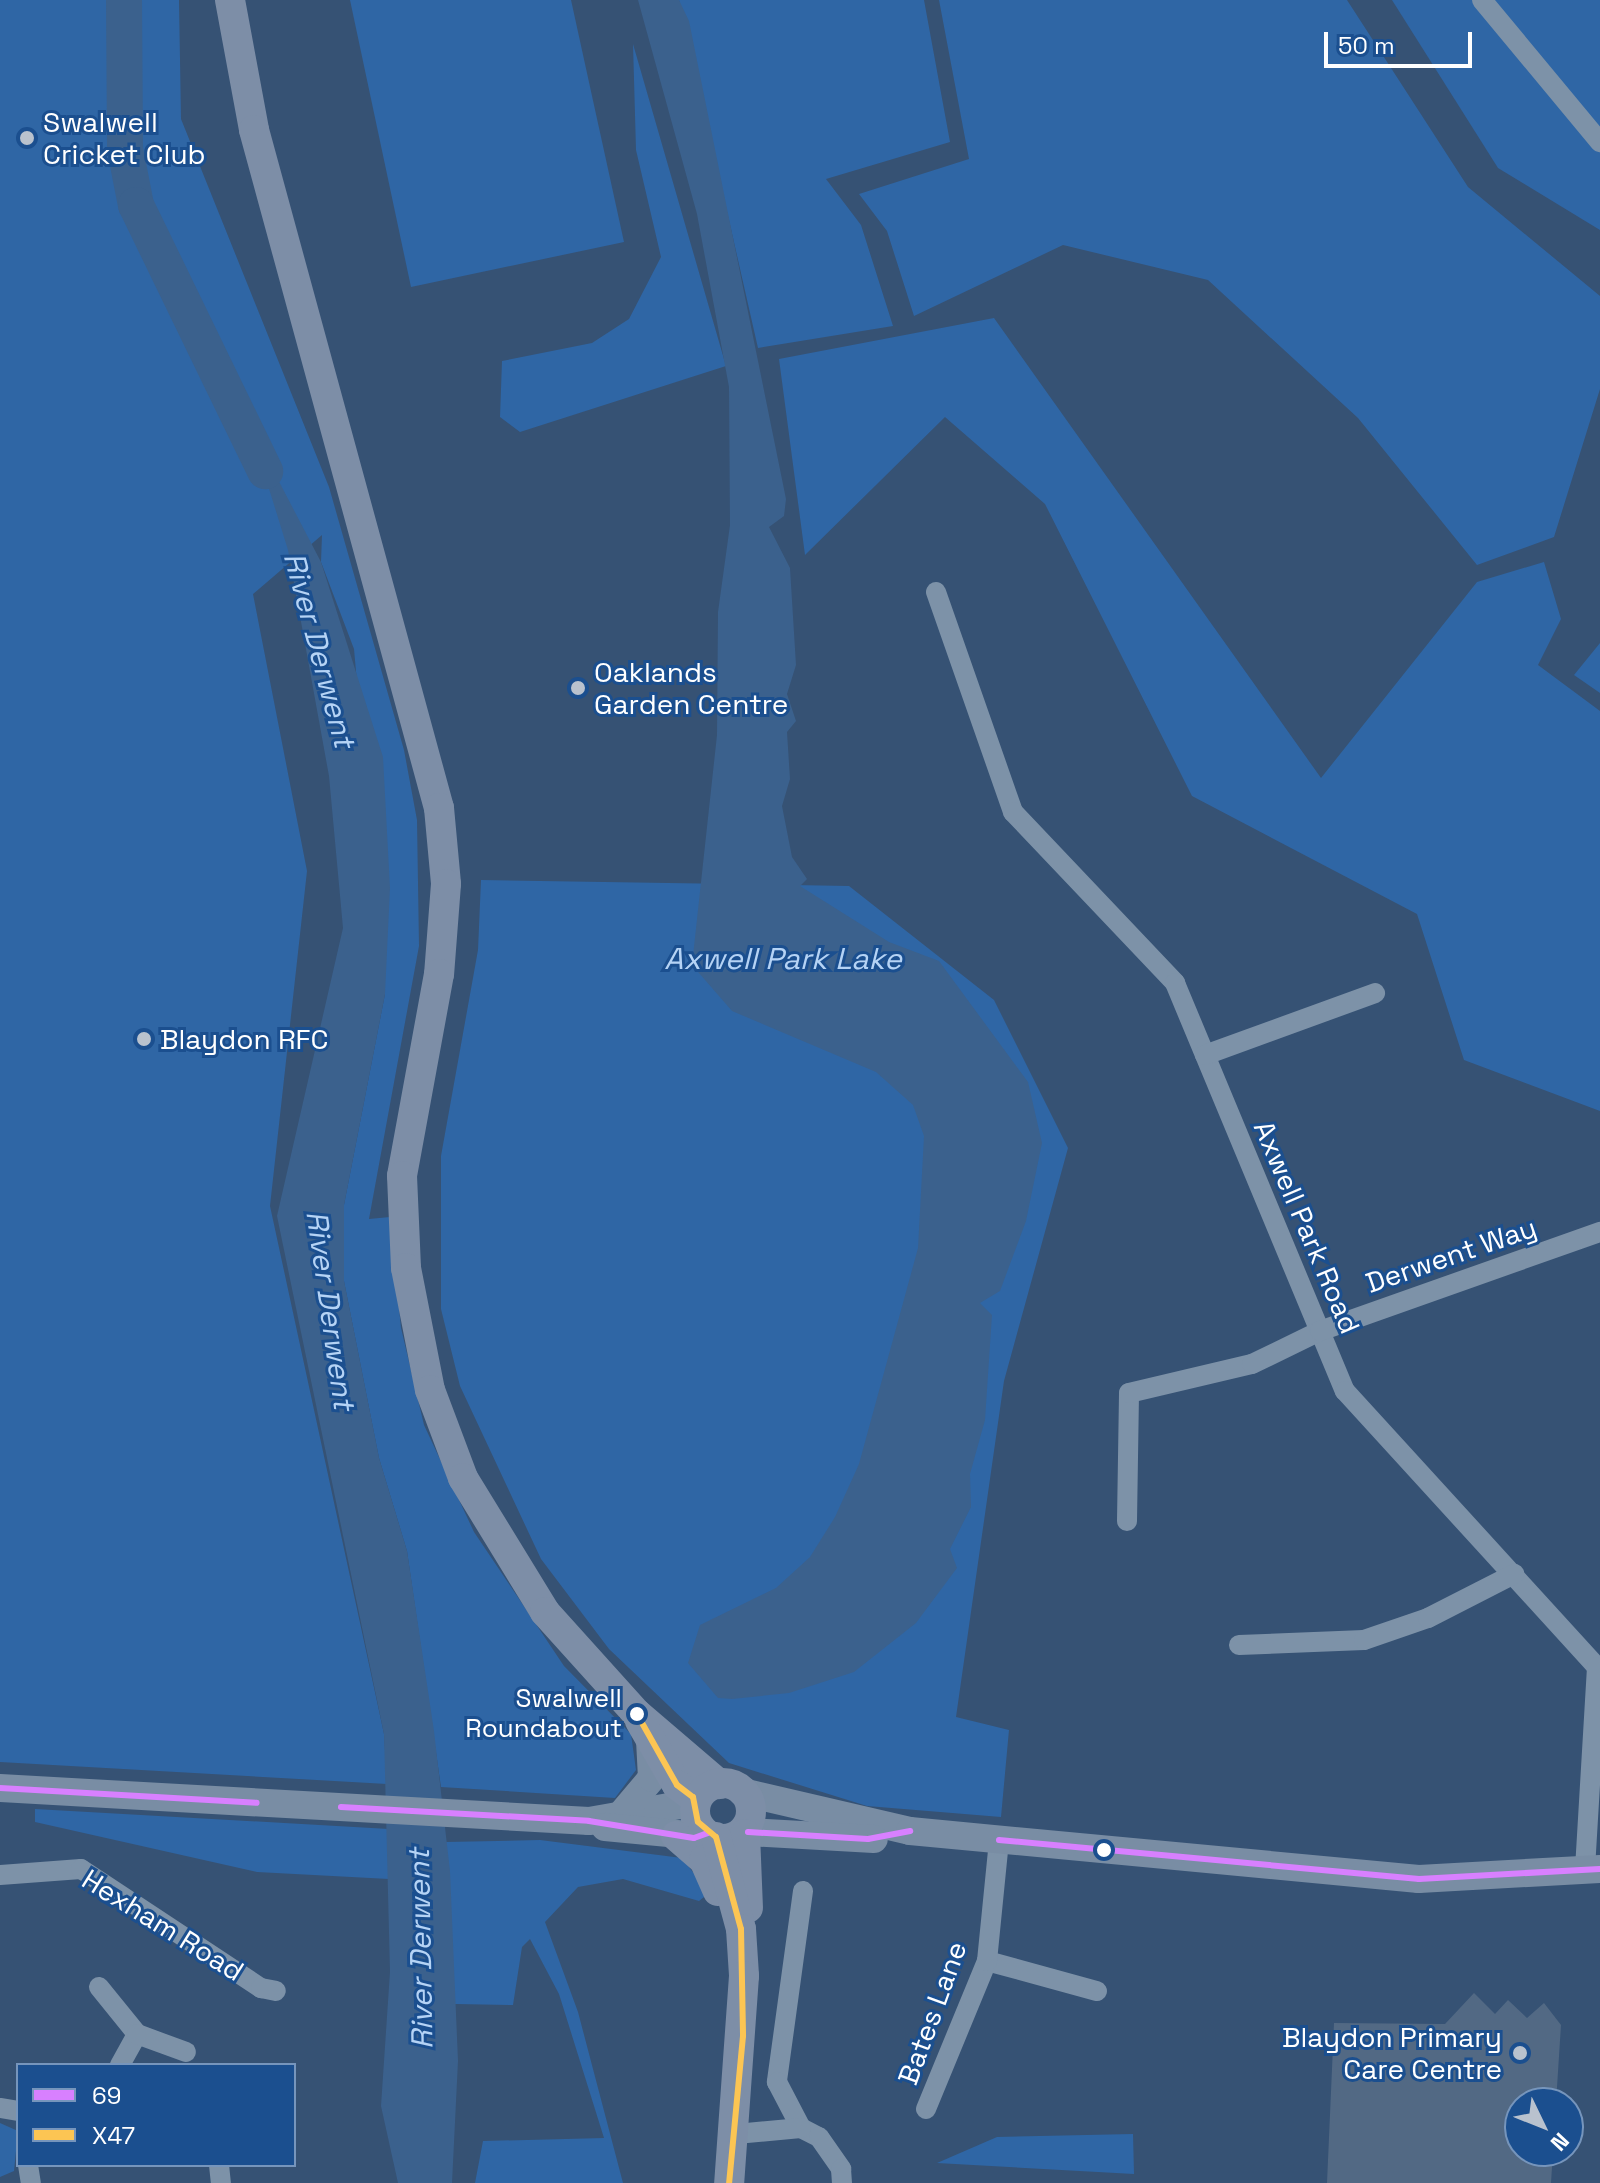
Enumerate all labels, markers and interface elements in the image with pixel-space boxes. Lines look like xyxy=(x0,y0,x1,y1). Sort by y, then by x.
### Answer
scale bar xyxy=(1328,16,1476,66)
text: 50 m xyxy=(1338,30,1395,61)
place label: Swalwell Cricket Club xyxy=(43,105,206,171)
marker: Swalwell Cricket Club xyxy=(18,129,36,147)
water label: River Derwent xyxy=(276,548,362,752)
place label: Oaklands Garden Centre xyxy=(594,655,788,721)
marker: Oaklands Garden Centre xyxy=(569,679,587,697)
water label: Axwell Park Lake xyxy=(664,941,902,977)
place label: Blaydon RFC xyxy=(160,1022,329,1056)
marker: Blaydon RFC xyxy=(135,1030,153,1048)
street label: Axwell Park Road xyxy=(1247,1115,1367,1339)
water label: River Derwent xyxy=(298,1208,362,1412)
street label: Derwent Way xyxy=(1361,1210,1541,1300)
place label: Swalwell Roundabout xyxy=(465,1683,622,1744)
marker: Swalwell Roundabout xyxy=(629,1706,645,1722)
unlabelled marker xyxy=(1096,1842,1112,1858)
water label: River Derwent xyxy=(401,1848,441,2050)
street label: Hexham Road xyxy=(76,1862,250,1988)
street label: Bates Lane xyxy=(891,1937,973,2089)
place label: Blaydon Primary Care Centre xyxy=(1282,2020,1502,2086)
marker: Blaydon Primary Care Centre xyxy=(1509,2042,1531,2064)
legend xyxy=(16,2063,296,2167)
text: 69 xyxy=(92,2080,121,2111)
north arrow xyxy=(1504,2087,1584,2167)
text: X47 xyxy=(92,2120,135,2151)
text: N xyxy=(1545,2127,1575,2157)

